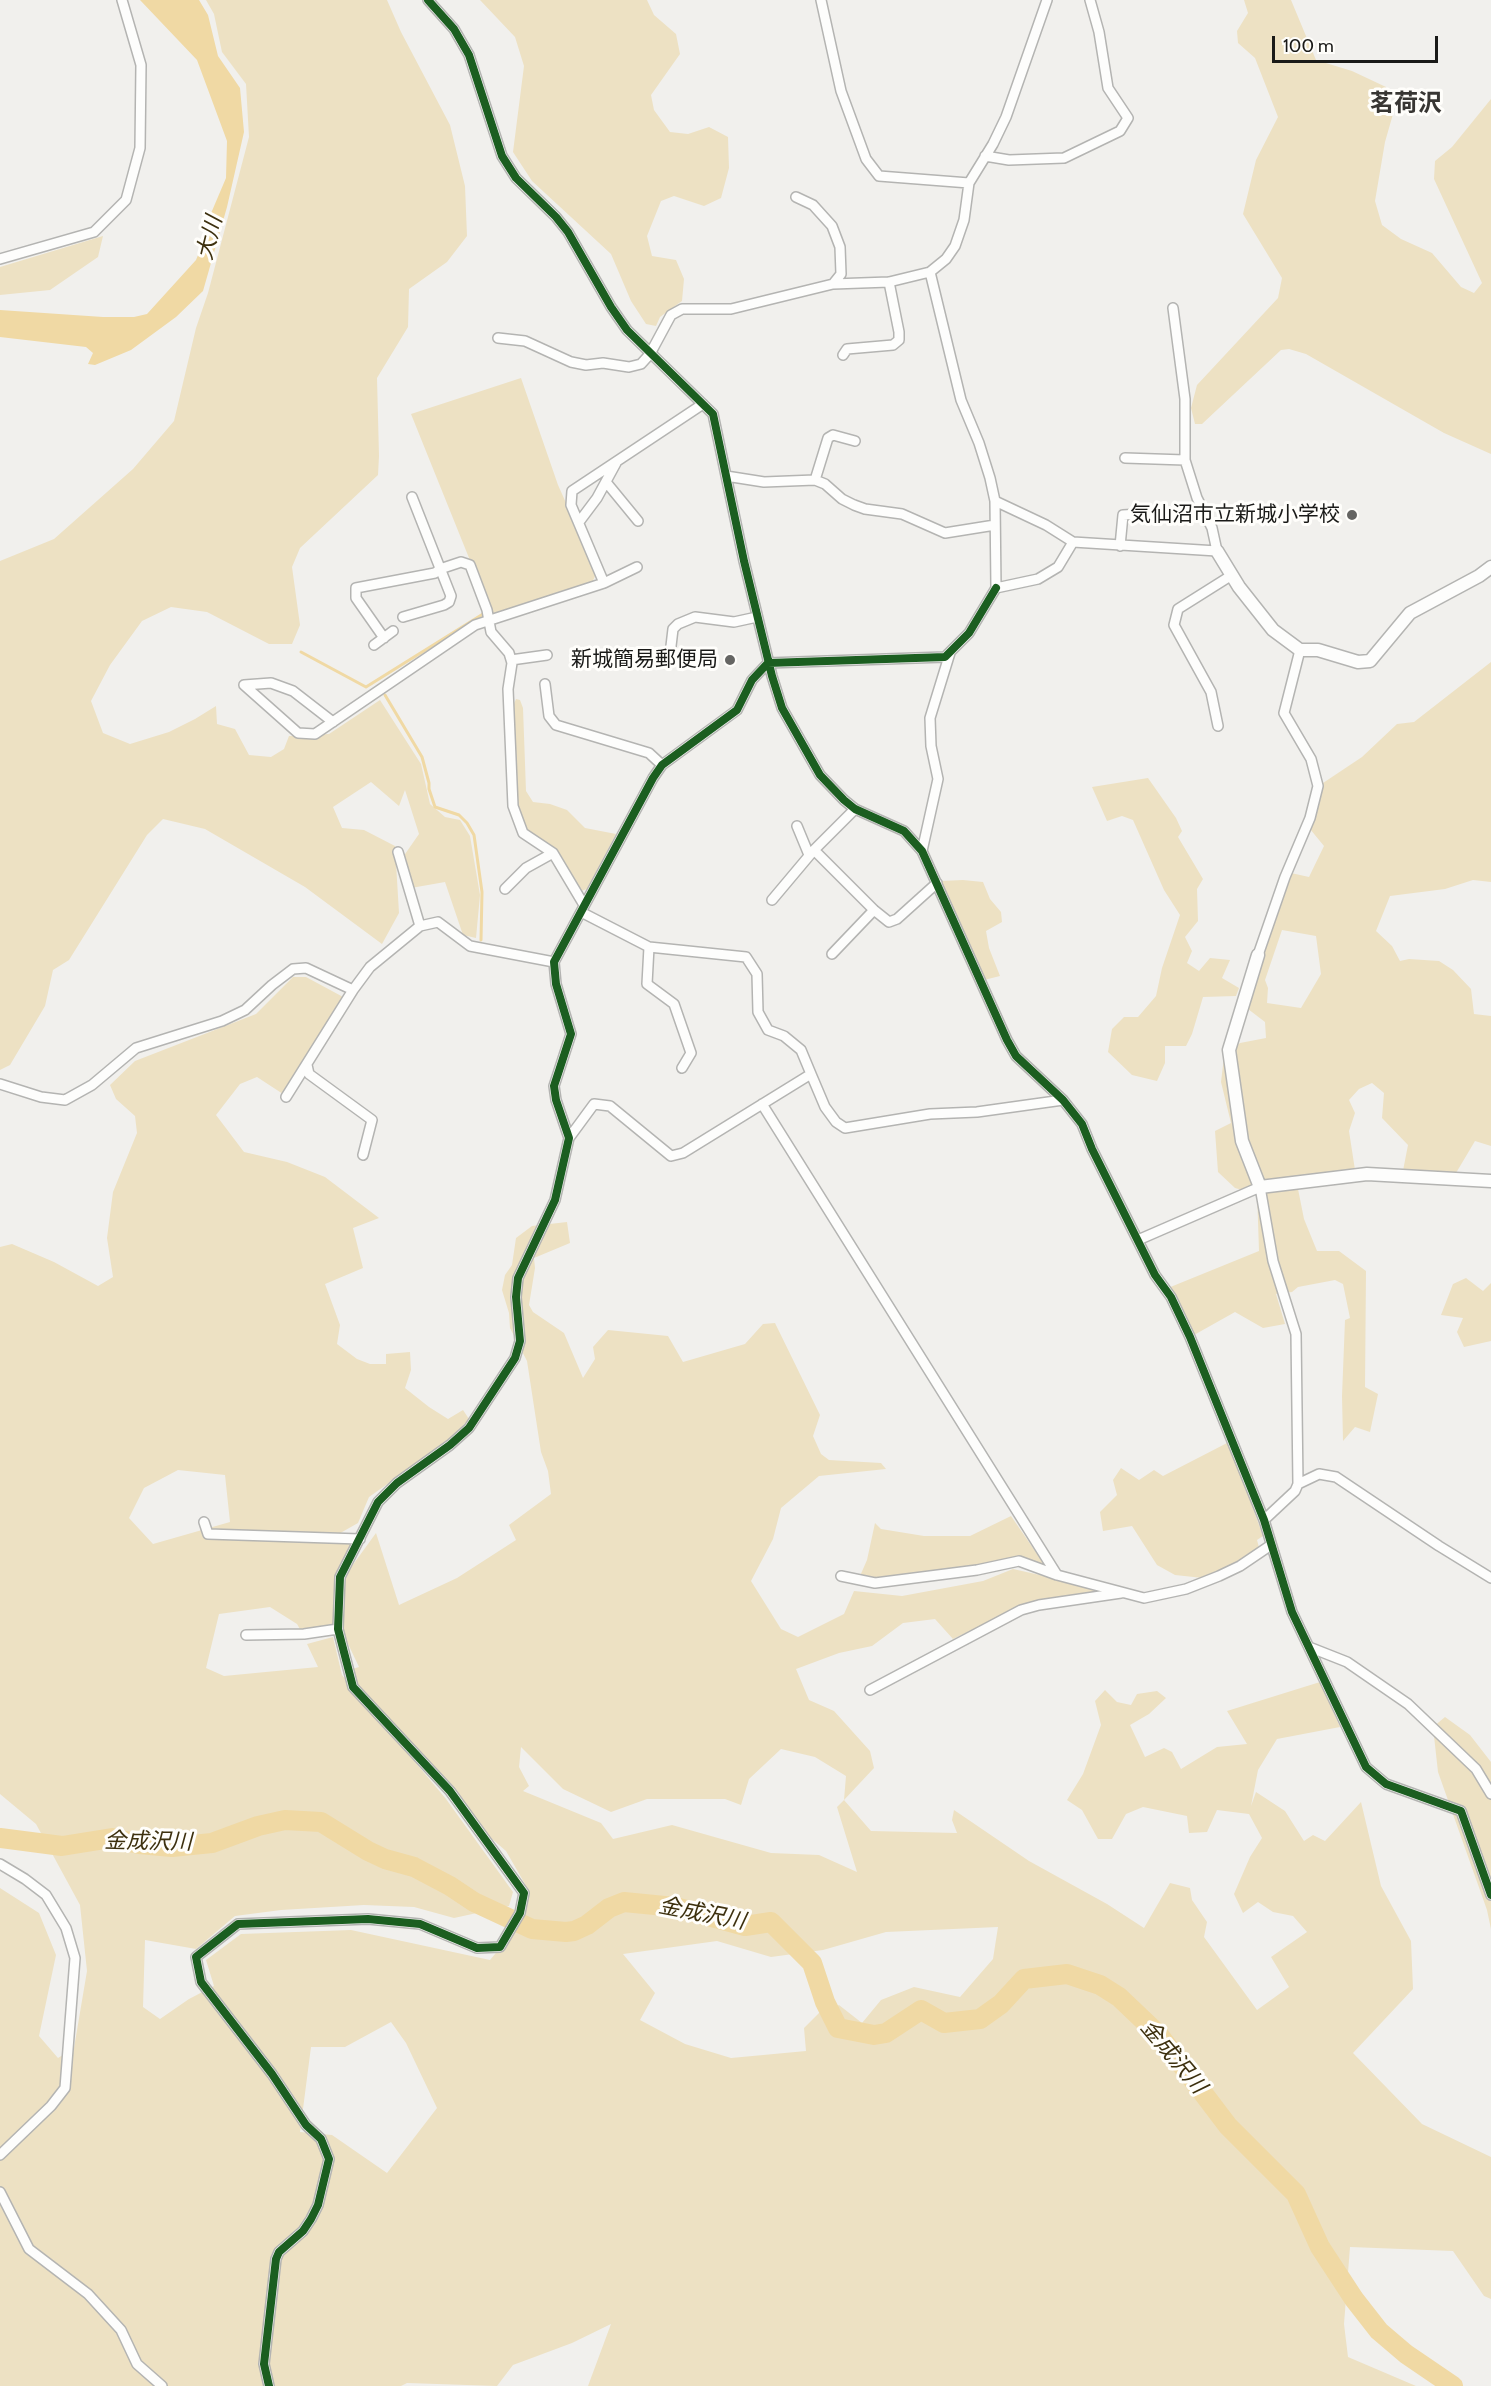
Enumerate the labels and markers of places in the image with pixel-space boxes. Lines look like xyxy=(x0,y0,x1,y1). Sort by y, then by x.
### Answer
place label: 気仙沼市立新城小学校 xyxy=(1130,502,1340,528)
marker: 気仙沼市立新城小学校 xyxy=(1345,508,1359,522)
place label: 新城簡易郵便局 xyxy=(571,647,718,673)
marker: 新城簡易郵便局 xyxy=(723,653,737,667)

